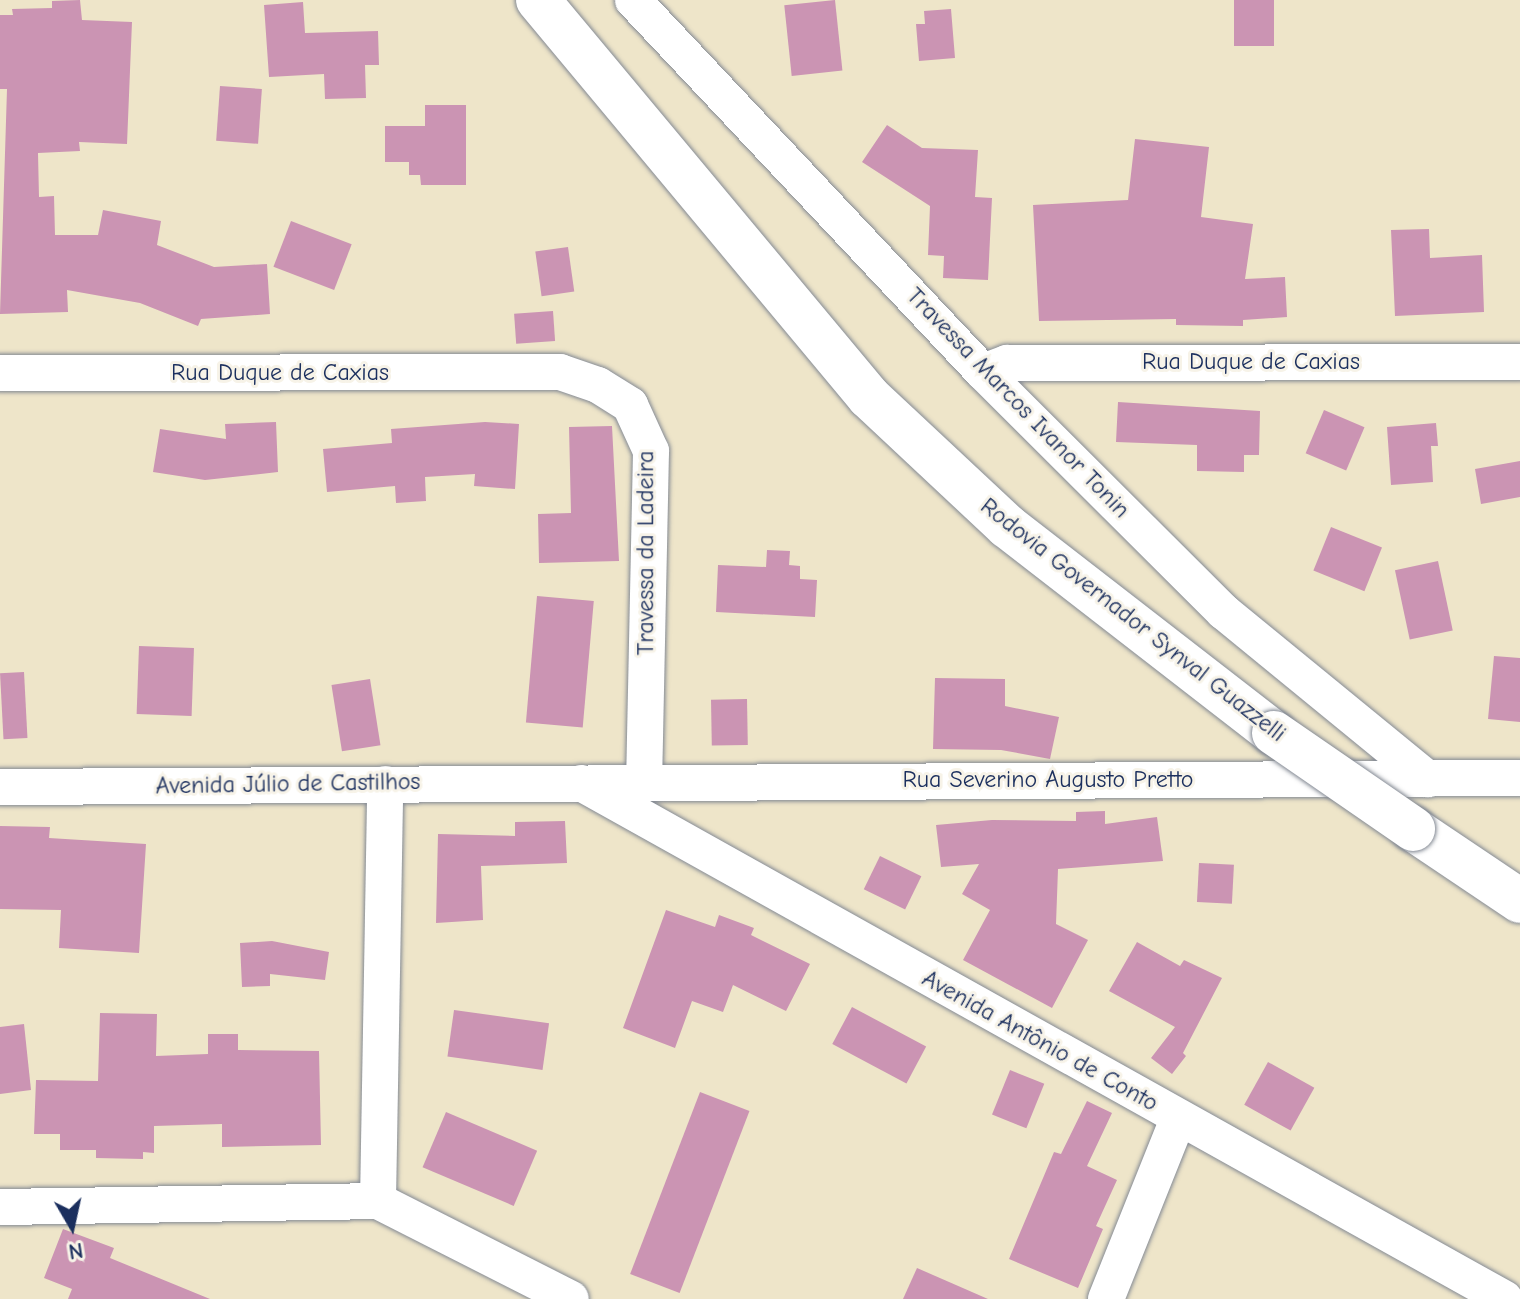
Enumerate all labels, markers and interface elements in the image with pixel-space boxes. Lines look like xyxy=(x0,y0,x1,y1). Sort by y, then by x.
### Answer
street label: Travessa Marcos Ivanor Tonin xyxy=(900,282,1136,524)
street label: Rua Duque de Caxias xyxy=(1142,348,1360,376)
street label: Rua Duque de Caxias xyxy=(171,359,389,387)
street label: Travessa da Ladeira xyxy=(632,451,660,655)
street label: Rodovia Governador Synval Guazzelli xyxy=(975,492,1291,748)
street label: Rua Severino Augusto Pretto xyxy=(902,766,1194,794)
street label: Avenida Júlio de Castilhos xyxy=(155,767,421,801)
street label: Avenida Antônio de Conto xyxy=(917,964,1163,1118)
north arrow xyxy=(32,1187,112,1267)
text: N xyxy=(67,1237,85,1265)

